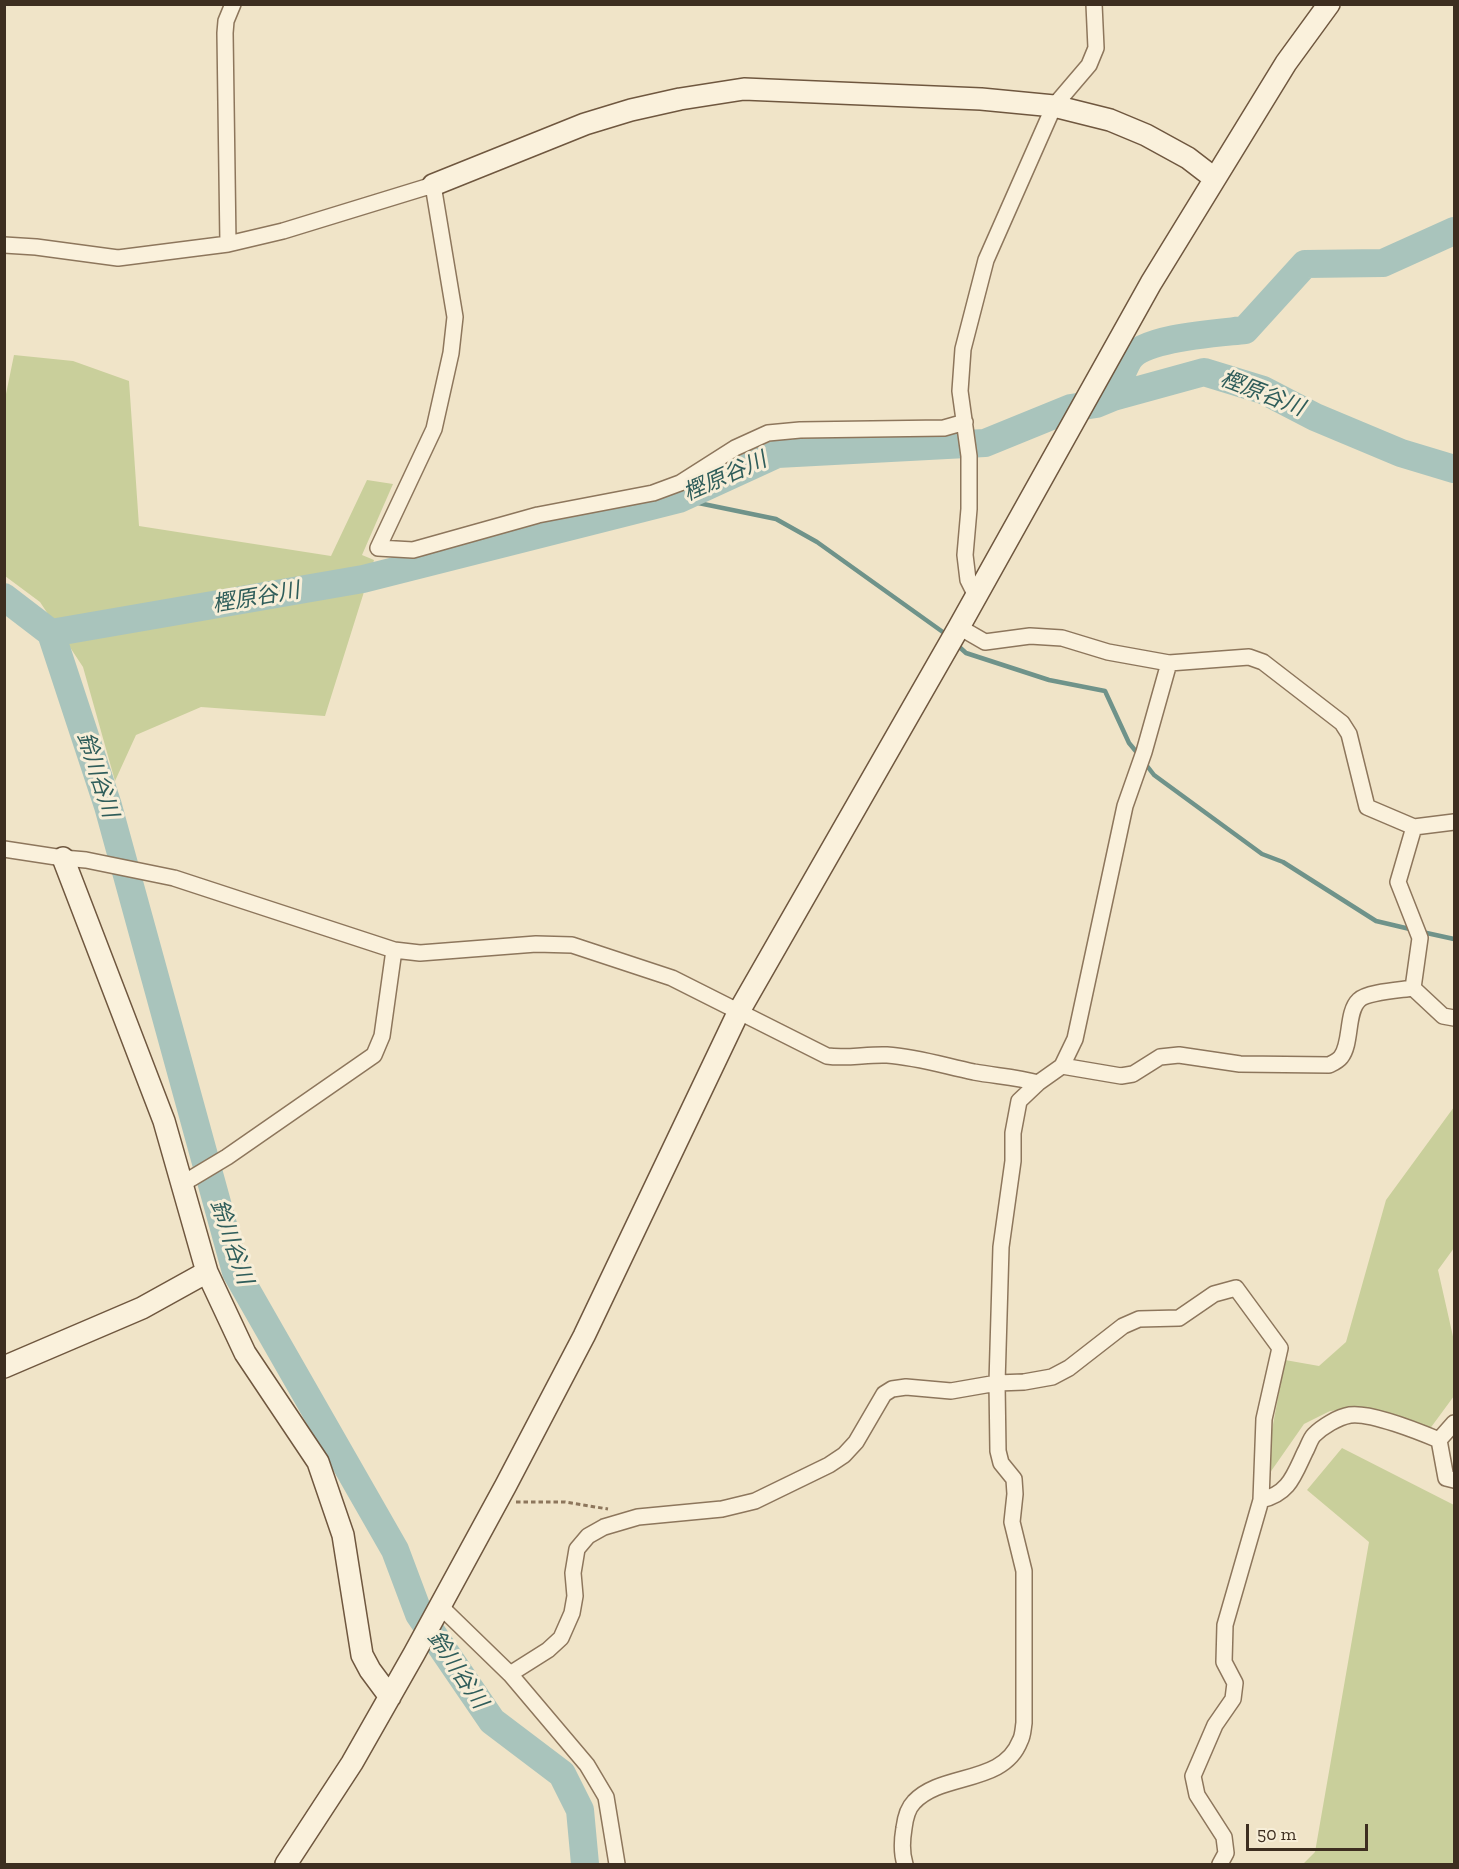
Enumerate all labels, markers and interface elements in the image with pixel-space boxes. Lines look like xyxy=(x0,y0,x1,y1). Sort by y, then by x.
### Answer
water label: 樫原谷川 xyxy=(1216,366,1308,422)
water label: 樫原谷川 xyxy=(679,447,771,507)
water label: 樫原谷川 xyxy=(210,577,302,619)
water label: 鈴川谷川 xyxy=(71,729,123,821)
water label: 鈴川谷川 xyxy=(204,1196,258,1288)
water label: 鈴川谷川 xyxy=(421,1626,493,1714)
scale bar xyxy=(1249,1812,1370,1850)
text: 50 m xyxy=(1257,1823,1296,1845)

